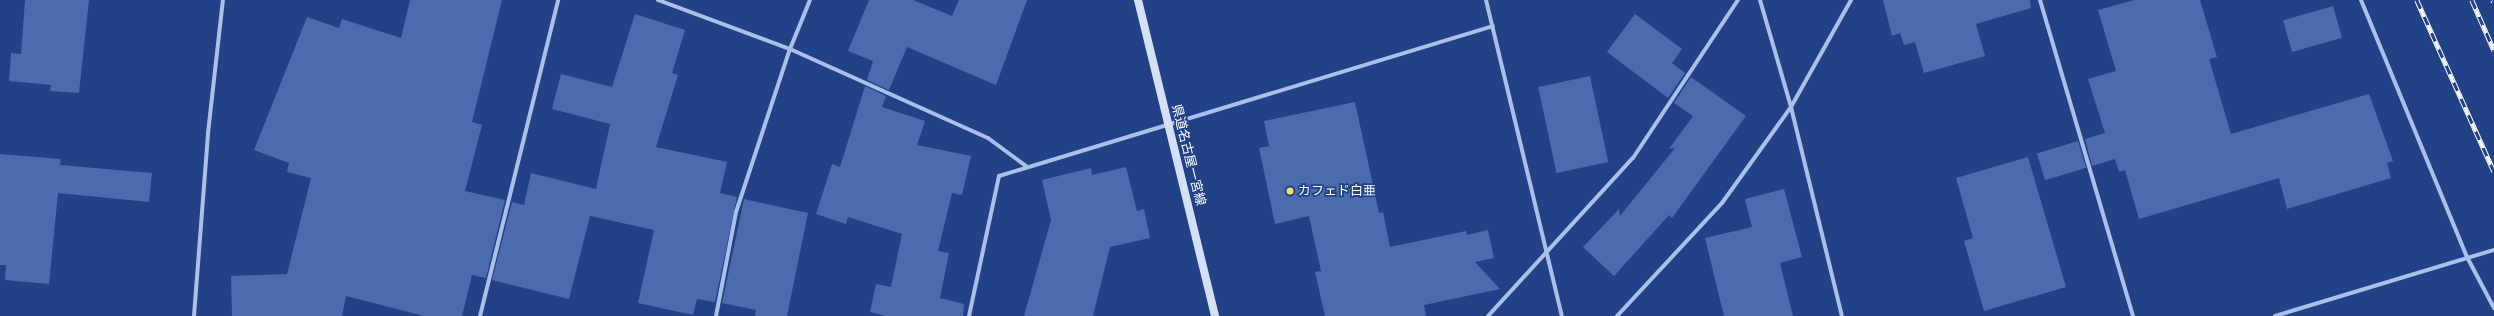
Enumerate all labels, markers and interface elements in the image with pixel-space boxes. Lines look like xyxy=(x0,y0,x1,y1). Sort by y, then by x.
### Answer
street label: 県道名古屋一宮線 xyxy=(1168,103,1208,207)
place label: カフェド白亜 xyxy=(1298,183,1376,199)
marker: カフェド白亜 xyxy=(1285,186,1295,196)

